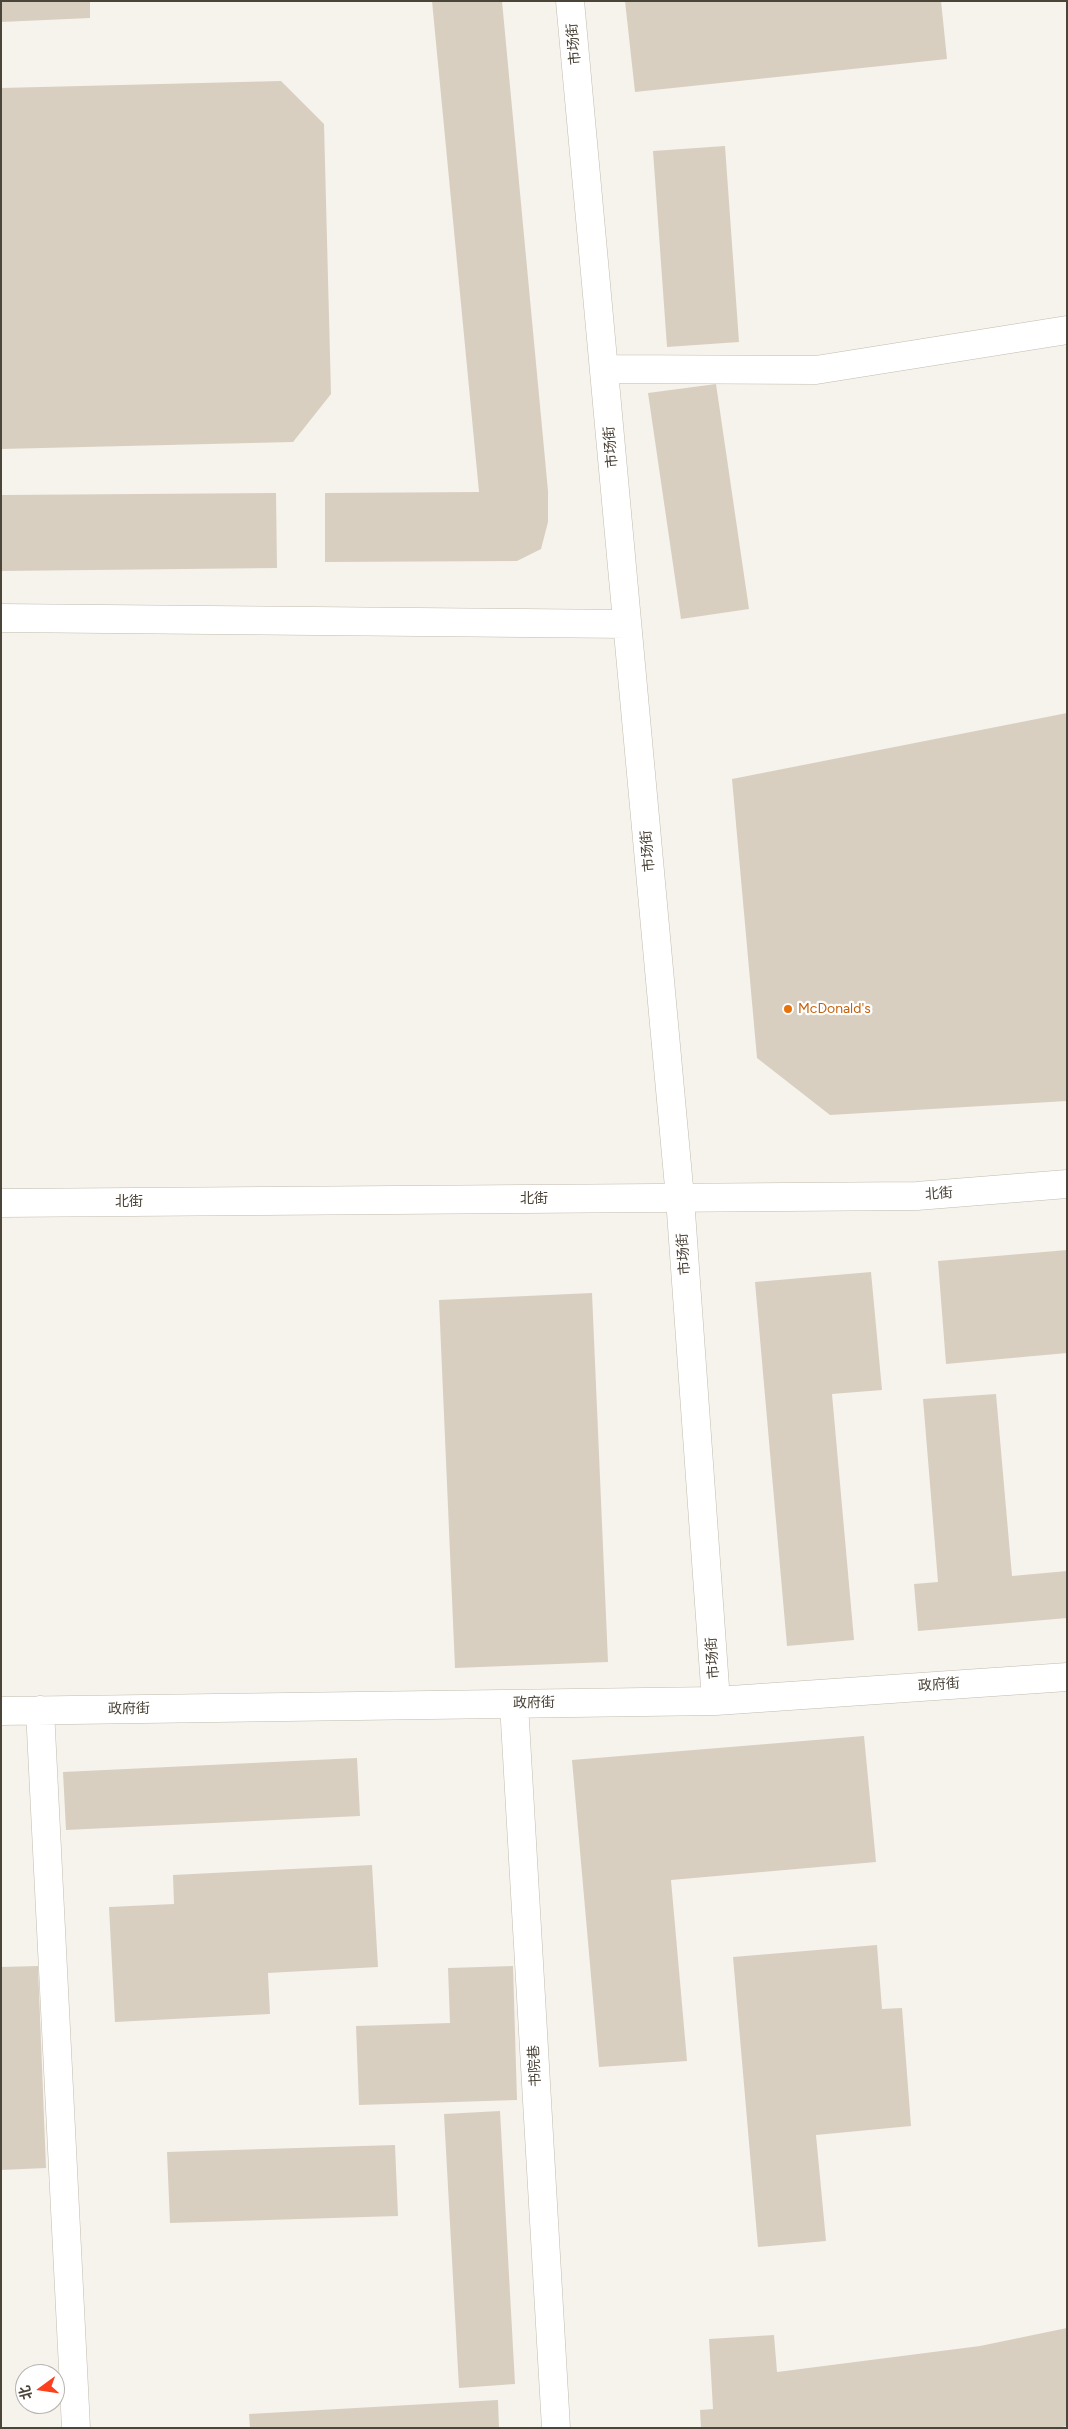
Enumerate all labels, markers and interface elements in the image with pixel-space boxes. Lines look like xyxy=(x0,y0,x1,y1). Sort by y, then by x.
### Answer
street label: 市场街 xyxy=(564,22,584,66)
street label: 市场街 xyxy=(601,425,621,469)
street label: 市场街 xyxy=(638,829,658,873)
place label: McDonald's xyxy=(798,1001,871,1017)
marker: McDonald's xyxy=(782,1003,794,1015)
street label: 北街 xyxy=(924,1185,954,1203)
street label: 北街 xyxy=(520,1191,548,1207)
street label: 北街 xyxy=(115,1194,143,1210)
street label: 市场街 xyxy=(674,1232,694,1276)
street label: 市场街 xyxy=(703,1636,723,1680)
street label: 政府街 xyxy=(917,1675,961,1695)
street label: 政府街 xyxy=(513,1694,555,1712)
street label: 政府街 xyxy=(108,1700,150,1718)
street label: 书院巷 xyxy=(526,2045,544,2087)
north arrow xyxy=(15,2364,65,2414)
text: 北 xyxy=(16,2384,36,2401)

